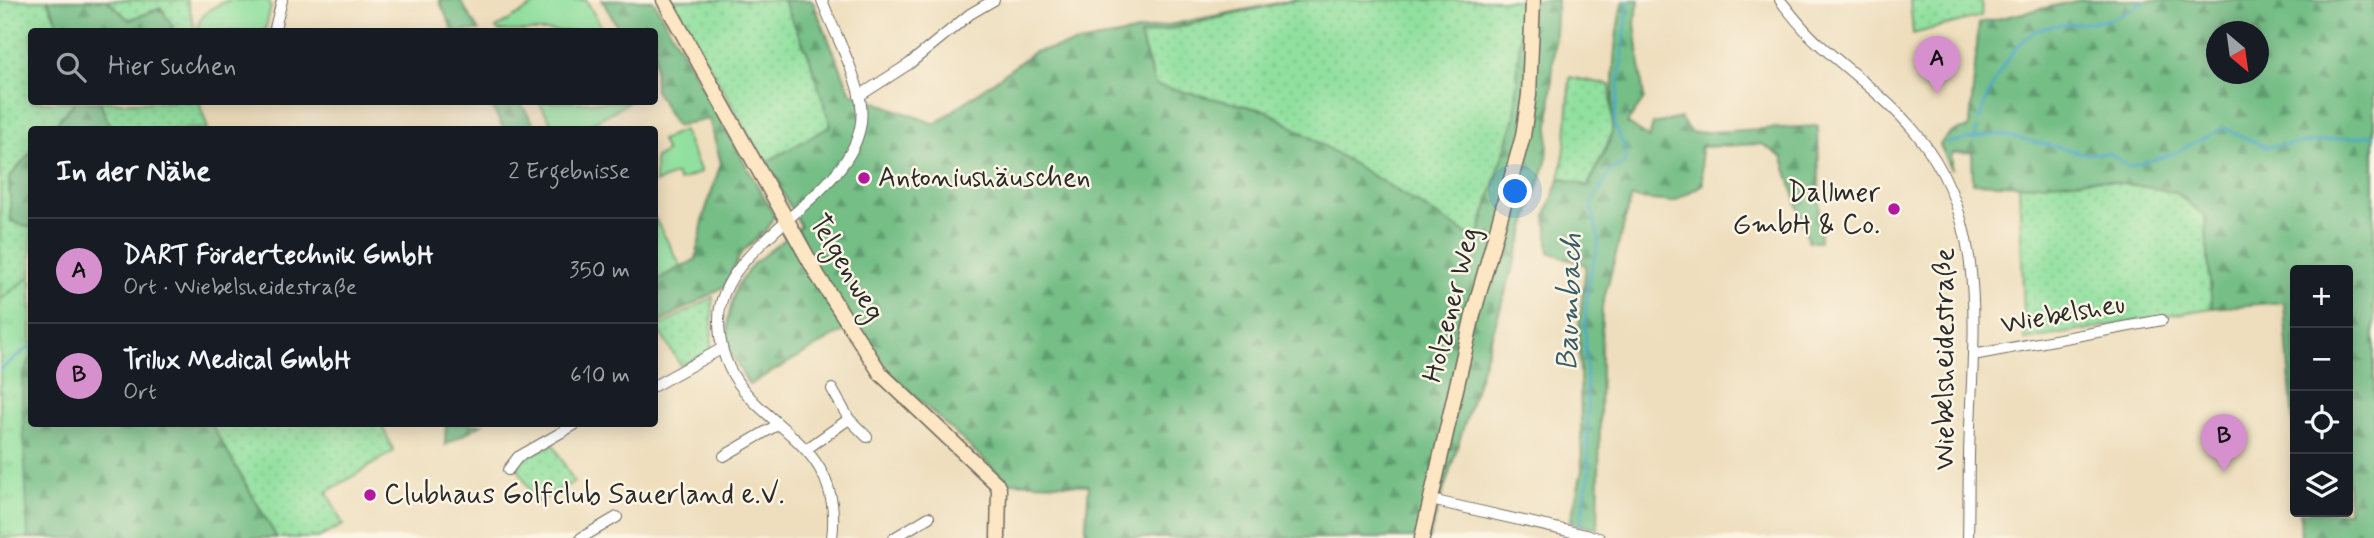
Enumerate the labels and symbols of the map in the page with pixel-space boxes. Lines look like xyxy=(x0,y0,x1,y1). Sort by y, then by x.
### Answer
north arrow xyxy=(2206,21,2269,84)
pin: A xyxy=(1914,36,1960,94)
place label: Antoniushäuschen xyxy=(878,160,1091,197)
marker: Antoniushäuschen xyxy=(856,170,872,186)
your location xyxy=(1498,174,1532,208)
place label: Dallmer GmbH & Co. xyxy=(1733,175,1880,244)
marker: Dallmer GmbH & Co. xyxy=(1886,201,1902,217)
street label: Telgenweg xyxy=(798,208,892,329)
street label: Holzener Weg xyxy=(1415,224,1489,386)
water label: Baumbach xyxy=(1548,233,1592,371)
street label: Wiebelsheidestraße xyxy=(1927,248,1964,470)
street label: Wiebelsheu xyxy=(1998,286,2128,344)
pin: B xyxy=(2201,414,2247,472)
place label: Clubhaus Golfclub Sauerland e.V. xyxy=(384,477,785,514)
marker: Clubhaus Golfclub Sauerland e.V. xyxy=(362,487,378,503)

